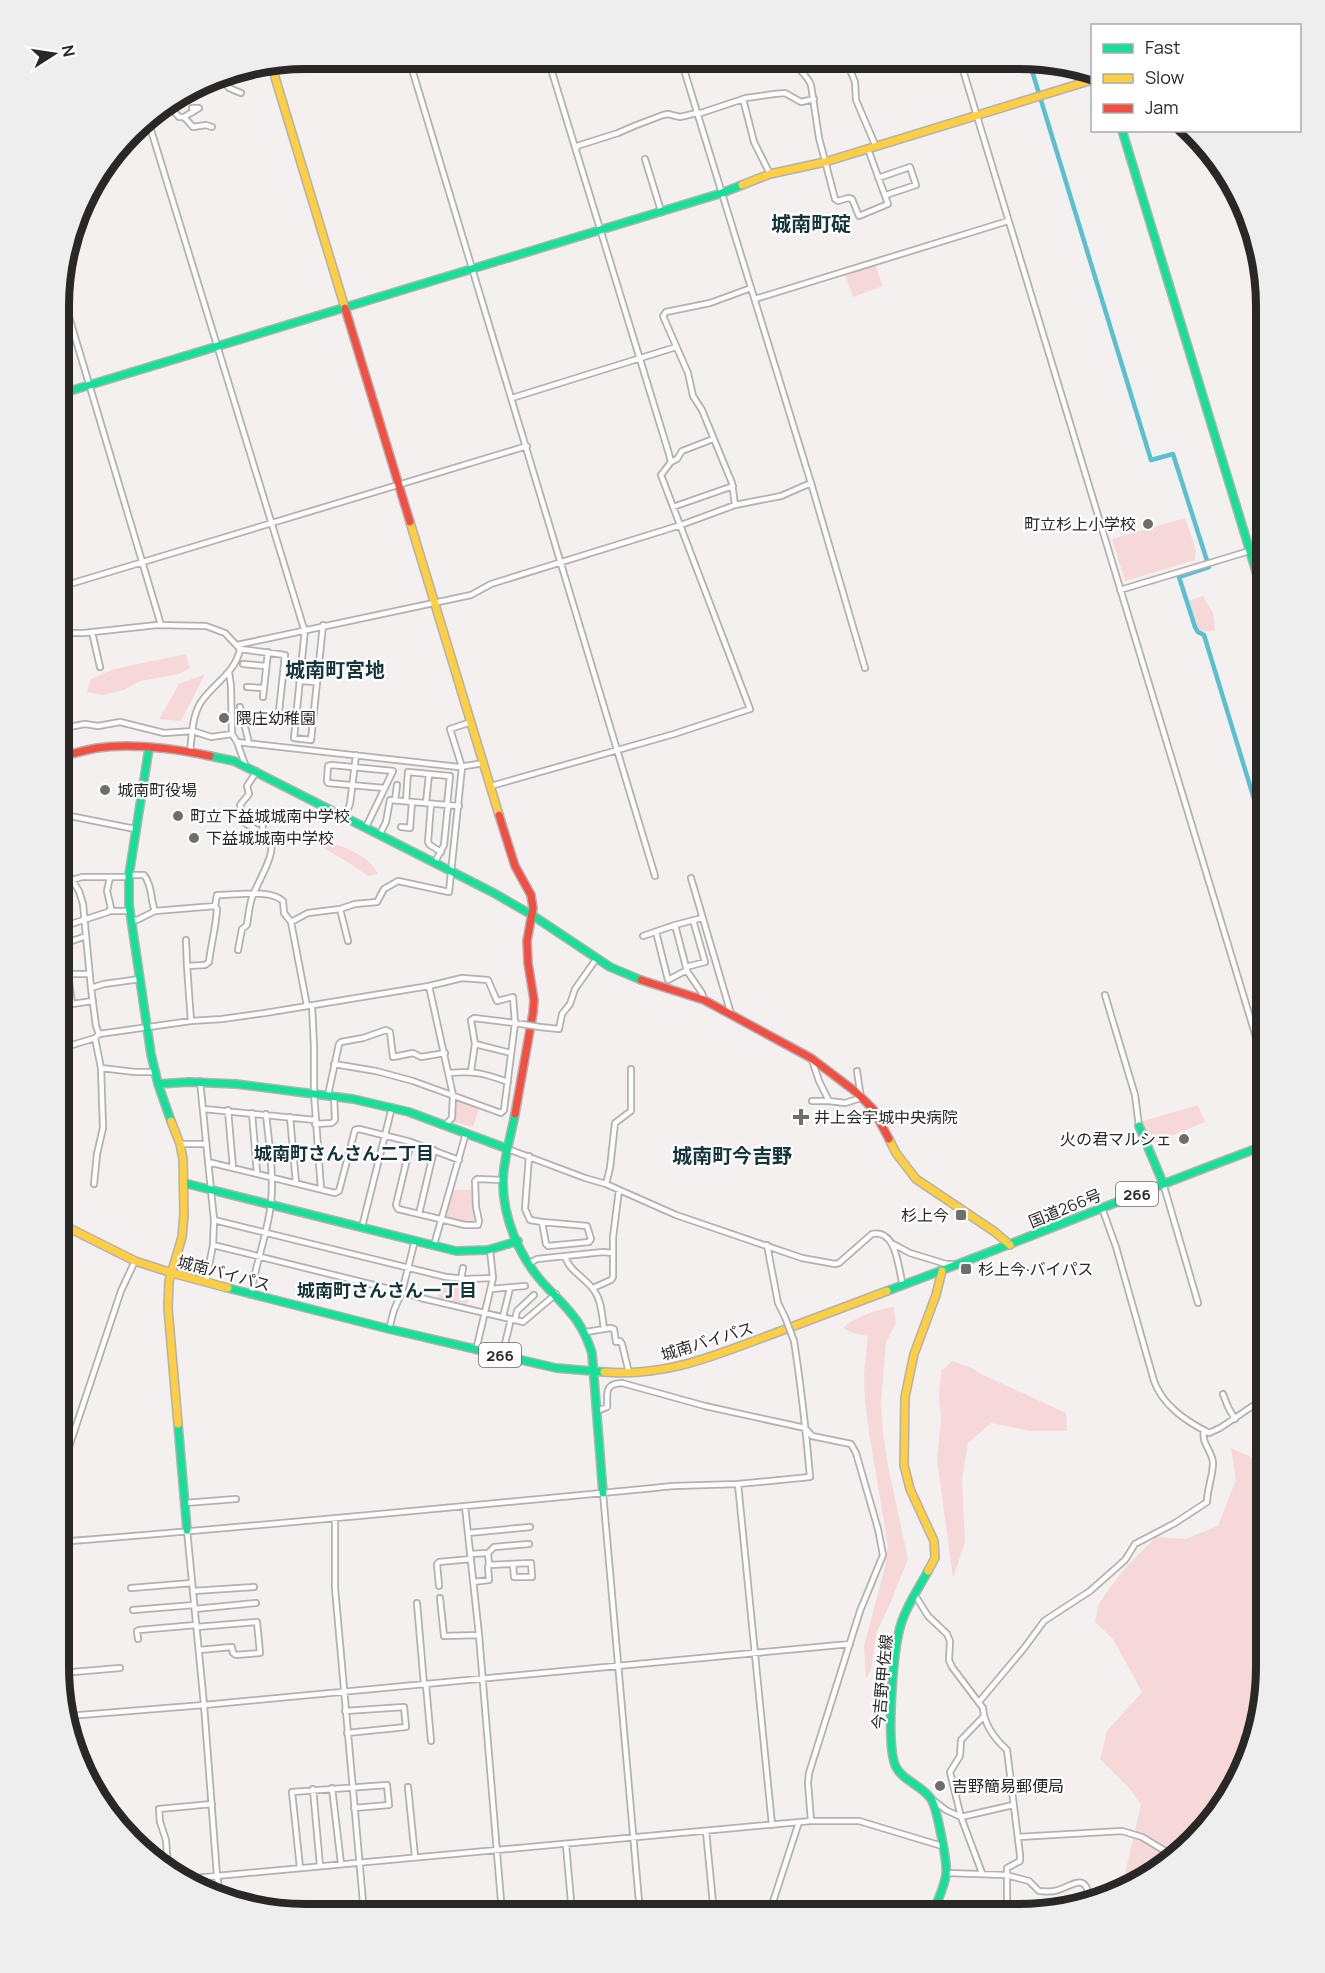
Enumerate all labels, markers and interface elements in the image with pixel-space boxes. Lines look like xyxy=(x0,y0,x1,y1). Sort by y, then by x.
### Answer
north arrow xyxy=(24,24,84,84)
legend xyxy=(1091,24,1301,132)
text: Fast xyxy=(1145,35,1180,59)
text: N xyxy=(57,43,81,59)
text: Slow xyxy=(1145,65,1185,89)
text: Jam xyxy=(1145,95,1179,119)
district label: 城南町碇 xyxy=(771,210,851,237)
place label: 町立杉上小学校 xyxy=(1024,513,1136,535)
marker: 町立杉上小学校 xyxy=(1141,517,1155,531)
district label: 城南町宮地 xyxy=(285,656,385,683)
place label: 隈庄幼稚園 xyxy=(236,707,316,729)
marker: 隈庄幼稚園 xyxy=(217,711,231,725)
place label: 城南町役場 xyxy=(117,779,197,801)
marker: 城南町役場 xyxy=(98,783,112,797)
place label: 町立下益城城南中学校 xyxy=(190,805,350,827)
marker: 町立下益城城南中学校 xyxy=(171,809,185,823)
place label: 下益城城南中学校 xyxy=(206,827,334,849)
marker: 下益城城南中学校 xyxy=(187,831,201,845)
place label: 井上会宇城中央病院 xyxy=(814,1106,958,1128)
marker: 井上会宇城中央病院 xyxy=(792,1108,810,1126)
place label: 火の君マルシェ xyxy=(1060,1128,1172,1150)
marker: 火の君マルシェ xyxy=(1177,1132,1191,1146)
district label: 城南町さんさん二丁目 xyxy=(254,1141,434,1165)
district label: 城南町今吉野 xyxy=(672,1142,792,1169)
road number: 266 xyxy=(1116,1182,1158,1206)
street label: 国道266号 xyxy=(1025,1183,1105,1233)
place label: 杉上今 xyxy=(901,1204,949,1226)
marker: 杉上今 xyxy=(954,1208,968,1222)
street label: 城南バイパス xyxy=(175,1250,273,1296)
place label: 杉上今·バイパス xyxy=(978,1258,1093,1280)
marker: 杉上今·バイパス xyxy=(959,1262,973,1276)
district label: 城南町さんさん一丁目 xyxy=(297,1278,477,1302)
street label: 城南バイパス xyxy=(658,1316,756,1366)
road number: 266 xyxy=(479,1343,521,1367)
street label: 今吉野甲佐線 xyxy=(867,1633,897,1731)
place label: 吉野簡易郵便局 xyxy=(952,1775,1064,1797)
marker: 吉野簡易郵便局 xyxy=(933,1779,947,1793)

